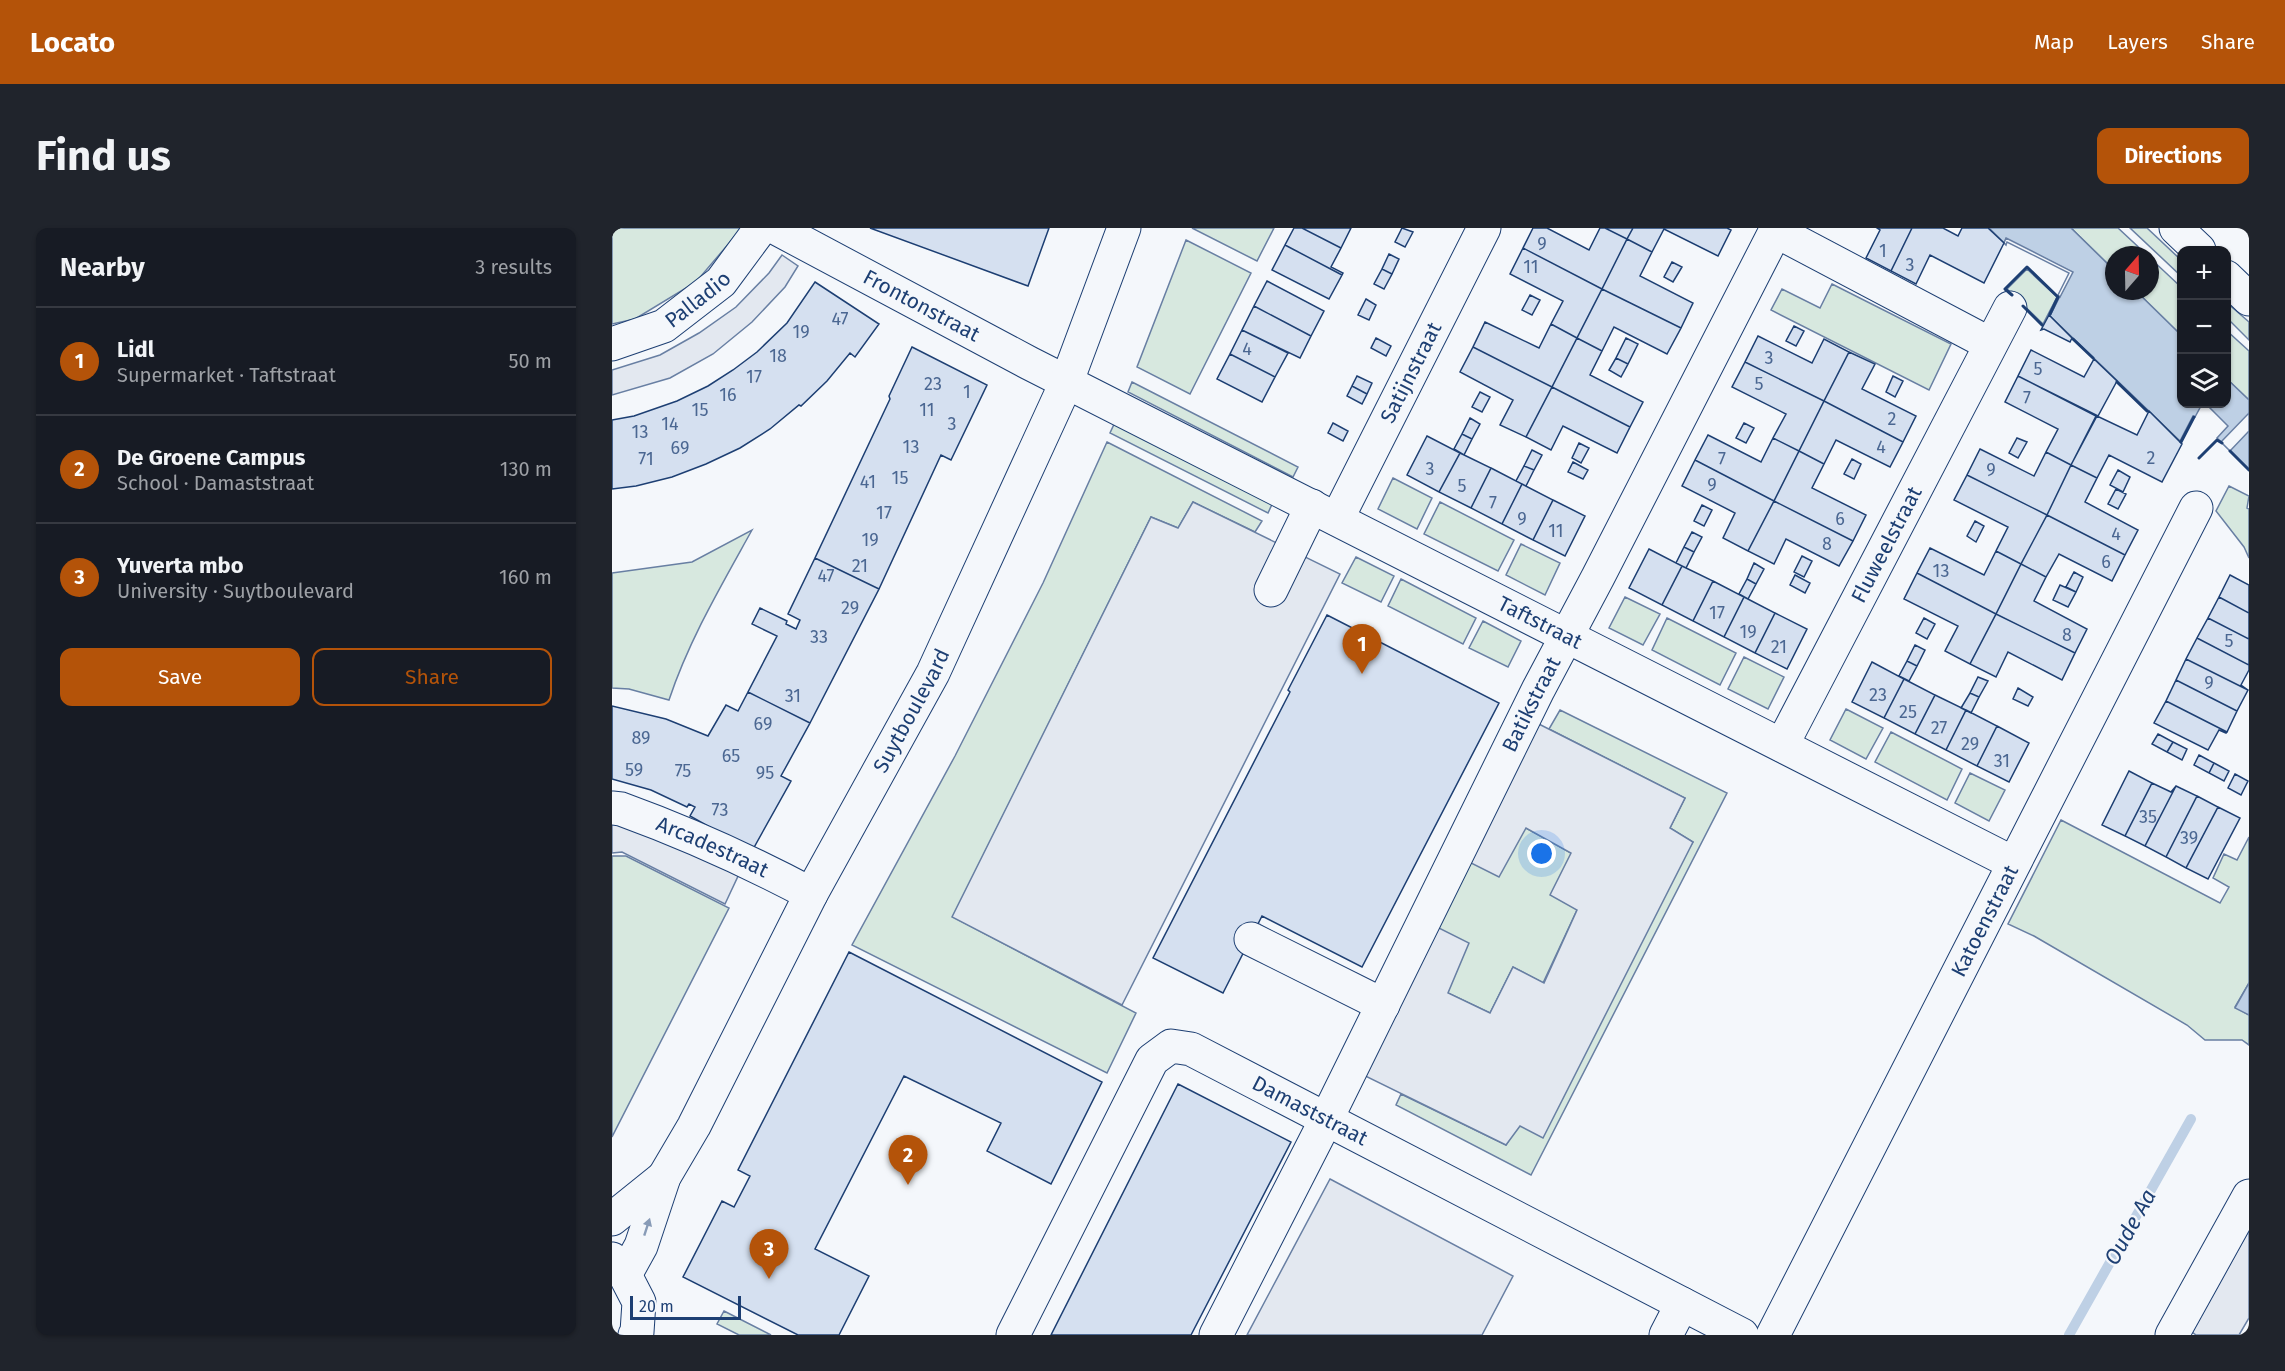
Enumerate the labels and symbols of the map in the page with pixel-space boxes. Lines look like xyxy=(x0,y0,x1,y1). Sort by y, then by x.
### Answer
house number: 9 xyxy=(1537,233,1547,255)
house number: 1 xyxy=(1879,240,1887,262)
north arrow xyxy=(2105,246,2159,300)
house number: 3 xyxy=(1906,254,1914,276)
house number: 11 xyxy=(1523,256,1539,278)
street label: Frontonstraat xyxy=(859,264,985,348)
street label: Palladio xyxy=(660,267,737,333)
house number: 47 xyxy=(831,308,849,330)
street label: Satijnstraat xyxy=(1375,317,1447,427)
house number: 19 xyxy=(792,321,810,343)
house number: 4 xyxy=(1242,338,1252,360)
house number: 18 xyxy=(769,345,787,367)
house number: 3 xyxy=(1765,347,1773,369)
house number: 5 xyxy=(2033,358,2043,380)
house number: 17 xyxy=(746,366,762,388)
house number: 23 xyxy=(924,373,942,395)
house number: 5 xyxy=(1754,373,1764,395)
house number: 1 xyxy=(963,381,971,403)
house number: 16 xyxy=(719,384,737,406)
house number: 7 xyxy=(2023,387,2031,409)
house number: 15 xyxy=(692,399,708,421)
house number: 11 xyxy=(919,399,935,421)
house number: 2 xyxy=(1888,408,1897,430)
house number: 14 xyxy=(661,413,679,435)
house number: 3 xyxy=(948,413,956,435)
house number: 13 xyxy=(632,421,648,443)
house number: 13 xyxy=(903,436,919,458)
house number: 4 xyxy=(1876,436,1886,458)
house number: 69 xyxy=(671,437,689,459)
house number: 2 xyxy=(2147,447,2156,469)
house number: 71 xyxy=(638,448,654,470)
house number: 7 xyxy=(1718,448,1726,470)
house number: 3 xyxy=(1426,458,1434,480)
house number: 9 xyxy=(1986,459,1996,481)
house number: 15 xyxy=(892,467,908,489)
house number: 41 xyxy=(860,471,876,493)
house number: 9 xyxy=(1707,474,1717,496)
house number: 5 xyxy=(1457,475,1467,497)
street label: Fluweelstraat xyxy=(1845,482,1928,607)
house number: 7 xyxy=(1489,492,1497,514)
house number: 17 xyxy=(876,502,892,524)
house number: 9 xyxy=(1517,508,1527,530)
house number: 6 xyxy=(1835,508,1845,530)
house number: 11 xyxy=(1548,520,1564,542)
house number: 4 xyxy=(2111,523,2121,545)
house number: 19 xyxy=(861,529,879,551)
house number: 8 xyxy=(1822,533,1832,555)
house number: 6 xyxy=(2101,551,2111,573)
house number: 21 xyxy=(852,555,868,577)
house number: 13 xyxy=(1933,560,1949,582)
house number: 47 xyxy=(817,565,835,587)
street label: Taftstraat xyxy=(1494,590,1587,655)
house number: 29 xyxy=(841,597,859,619)
house number: 17 xyxy=(1709,602,1725,624)
house number: 19 xyxy=(1739,621,1757,643)
pin: 1 xyxy=(1342,624,1382,674)
house number: 8 xyxy=(2062,624,2072,646)
house number: 33 xyxy=(810,626,828,648)
house number: 5 xyxy=(2224,630,2234,652)
house number: 21 xyxy=(1771,636,1787,658)
street label: Suytboulevard xyxy=(867,644,955,777)
street label: Batikstraat xyxy=(1496,652,1566,756)
house number: 9 xyxy=(2204,672,2214,694)
house number: 23 xyxy=(1869,684,1887,706)
house number: 31 xyxy=(785,685,801,707)
house number: 25 xyxy=(1899,701,1917,723)
house number: 69 xyxy=(754,713,772,735)
house number: 27 xyxy=(1931,717,1947,739)
house number: 89 xyxy=(631,727,651,749)
house number: 29 xyxy=(1961,733,1979,755)
house number: 65 xyxy=(722,745,740,767)
house number: 31 xyxy=(1994,750,2010,772)
house number: 59 xyxy=(625,759,643,781)
house number: 75 xyxy=(675,760,691,782)
house number: 95 xyxy=(756,762,774,784)
house number: 73 xyxy=(712,799,728,821)
house number: 35 xyxy=(2139,806,2157,828)
street label: Arcadestraat xyxy=(653,811,773,883)
house number: 39 xyxy=(2180,827,2198,849)
your location xyxy=(1527,839,1556,868)
street label: Katoenstraat xyxy=(1945,860,2024,981)
street label: Damaststraat xyxy=(1248,1070,1372,1152)
pin: 2 xyxy=(888,1136,928,1185)
water label: Oude Aa xyxy=(2098,1184,2162,1270)
one-way arrow xyxy=(643,1218,653,1236)
pin: 3 xyxy=(750,1230,788,1279)
scale bar xyxy=(630,1293,741,1320)

